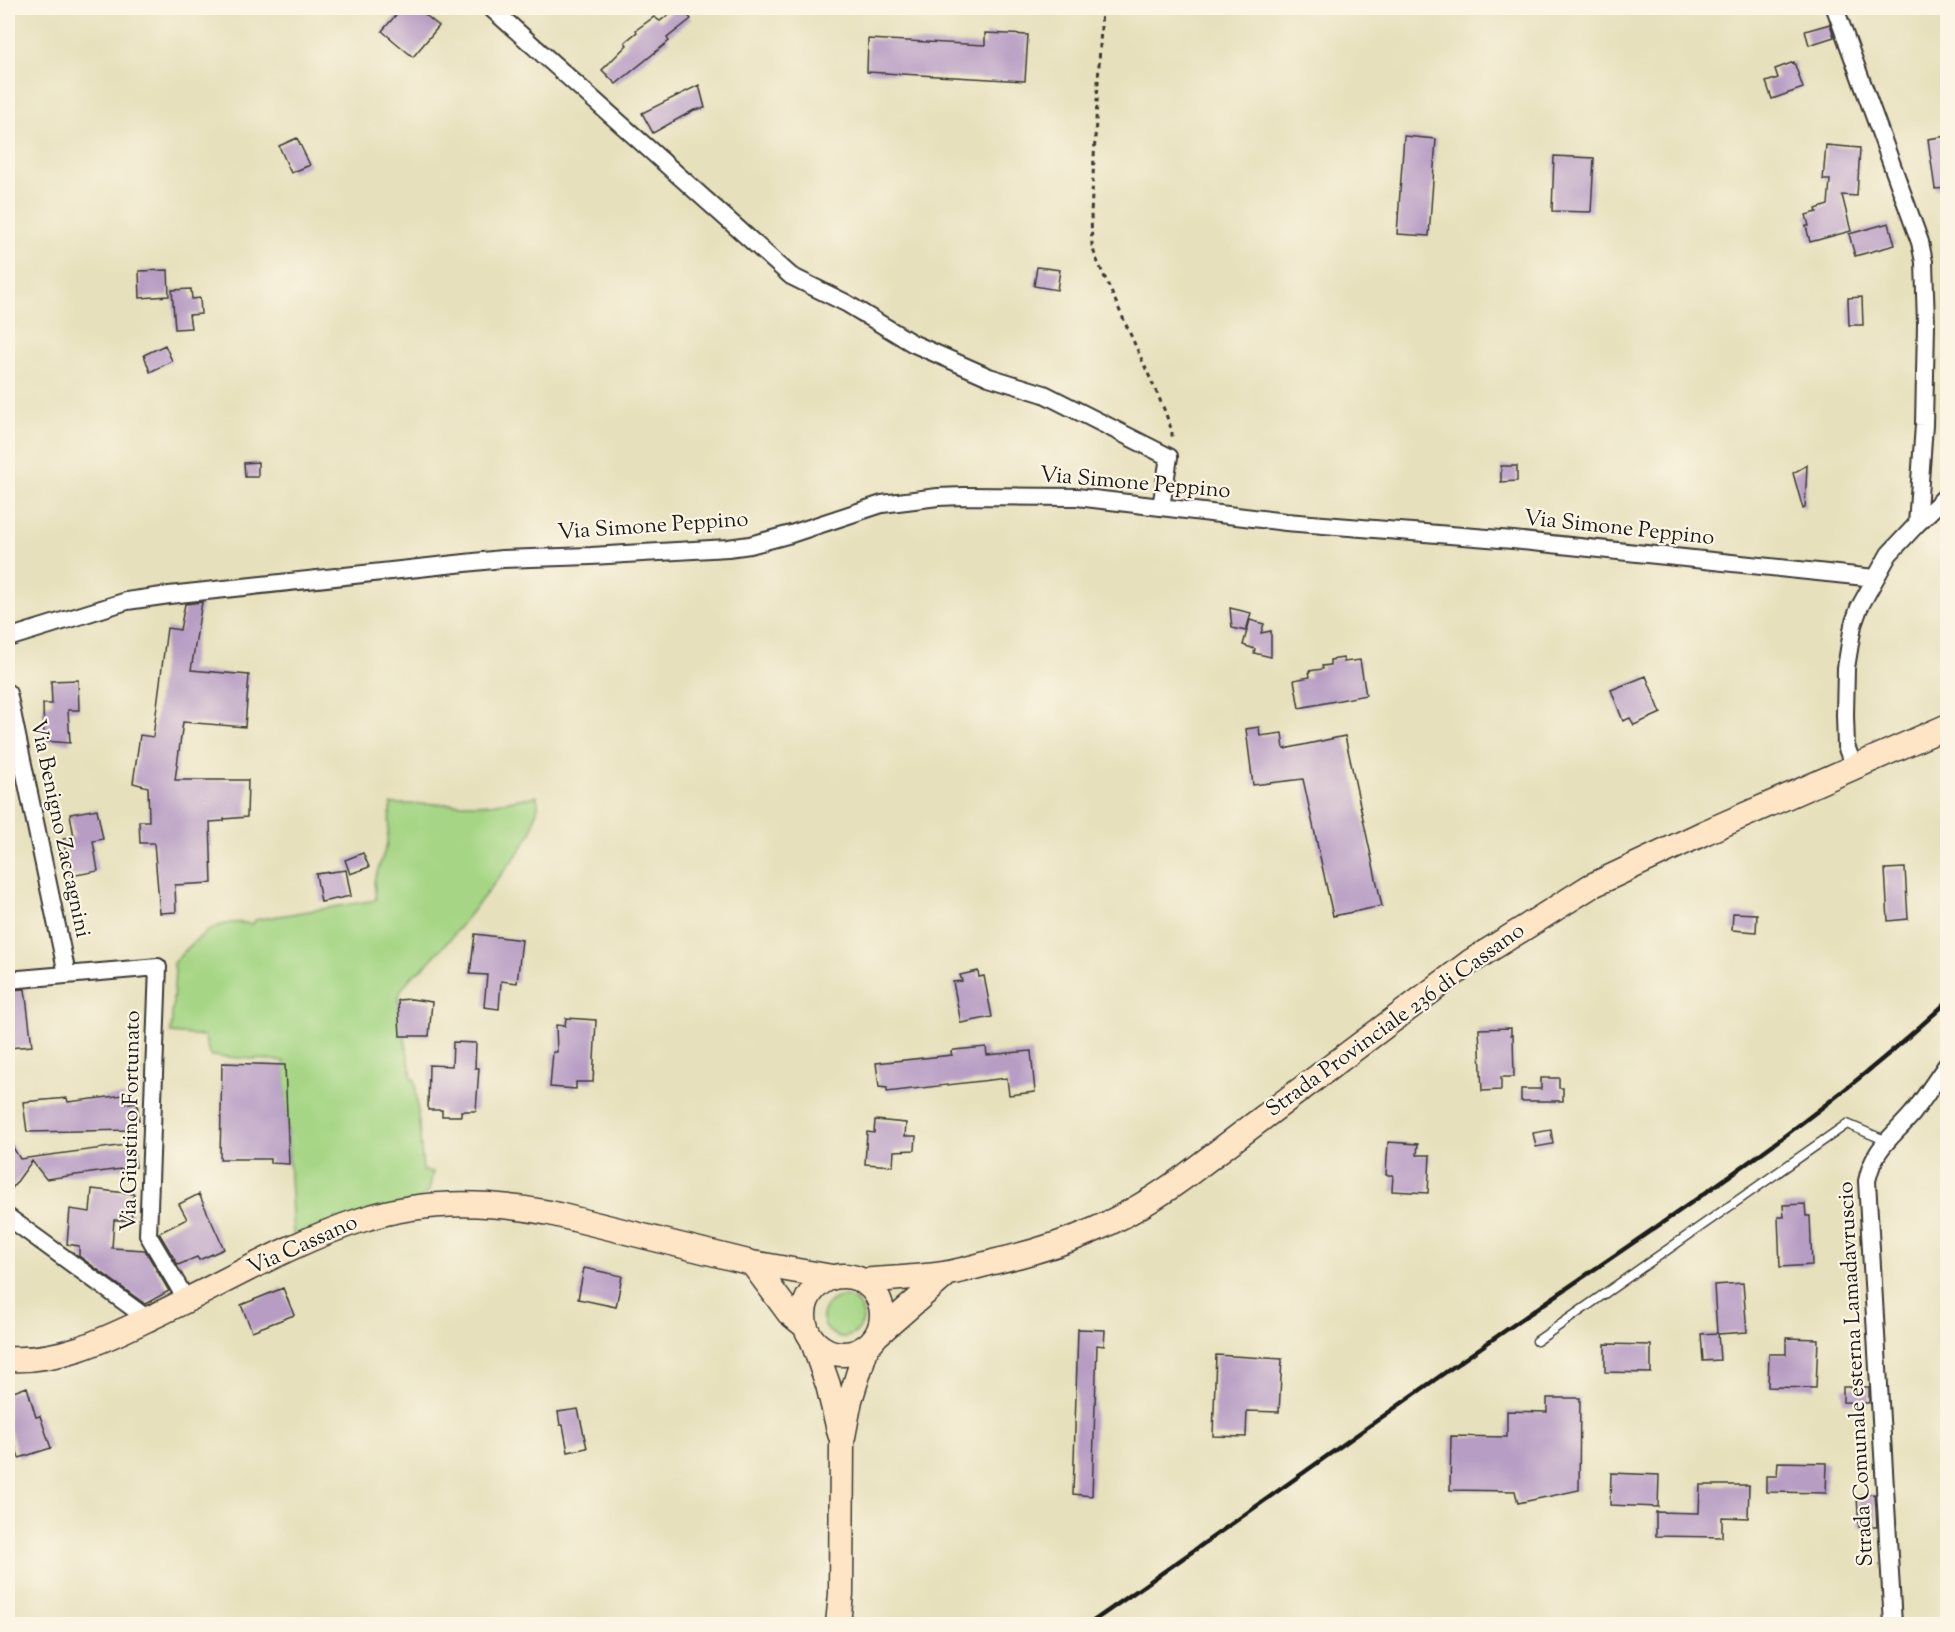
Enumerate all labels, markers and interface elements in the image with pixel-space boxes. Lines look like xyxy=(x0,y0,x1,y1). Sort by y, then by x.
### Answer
street label: Via Simone Peppino xyxy=(1038,460,1232,508)
street label: Via Simone Peppino xyxy=(1522,503,1716,555)
street label: Via Simone Peppino xyxy=(556,504,750,550)
street label: Via Benigno Zaccagnini xyxy=(20,717,98,941)
street label: Strada Provinciale 236 di Cassano xyxy=(1260,916,1532,1126)
street label: Via Giustino Fortunato xyxy=(114,1010,150,1232)
street label: Strada Comunale esterna Lamadavruscio xyxy=(1831,1181,1883,1567)
street label: Via Cassano xyxy=(243,1208,363,1284)

